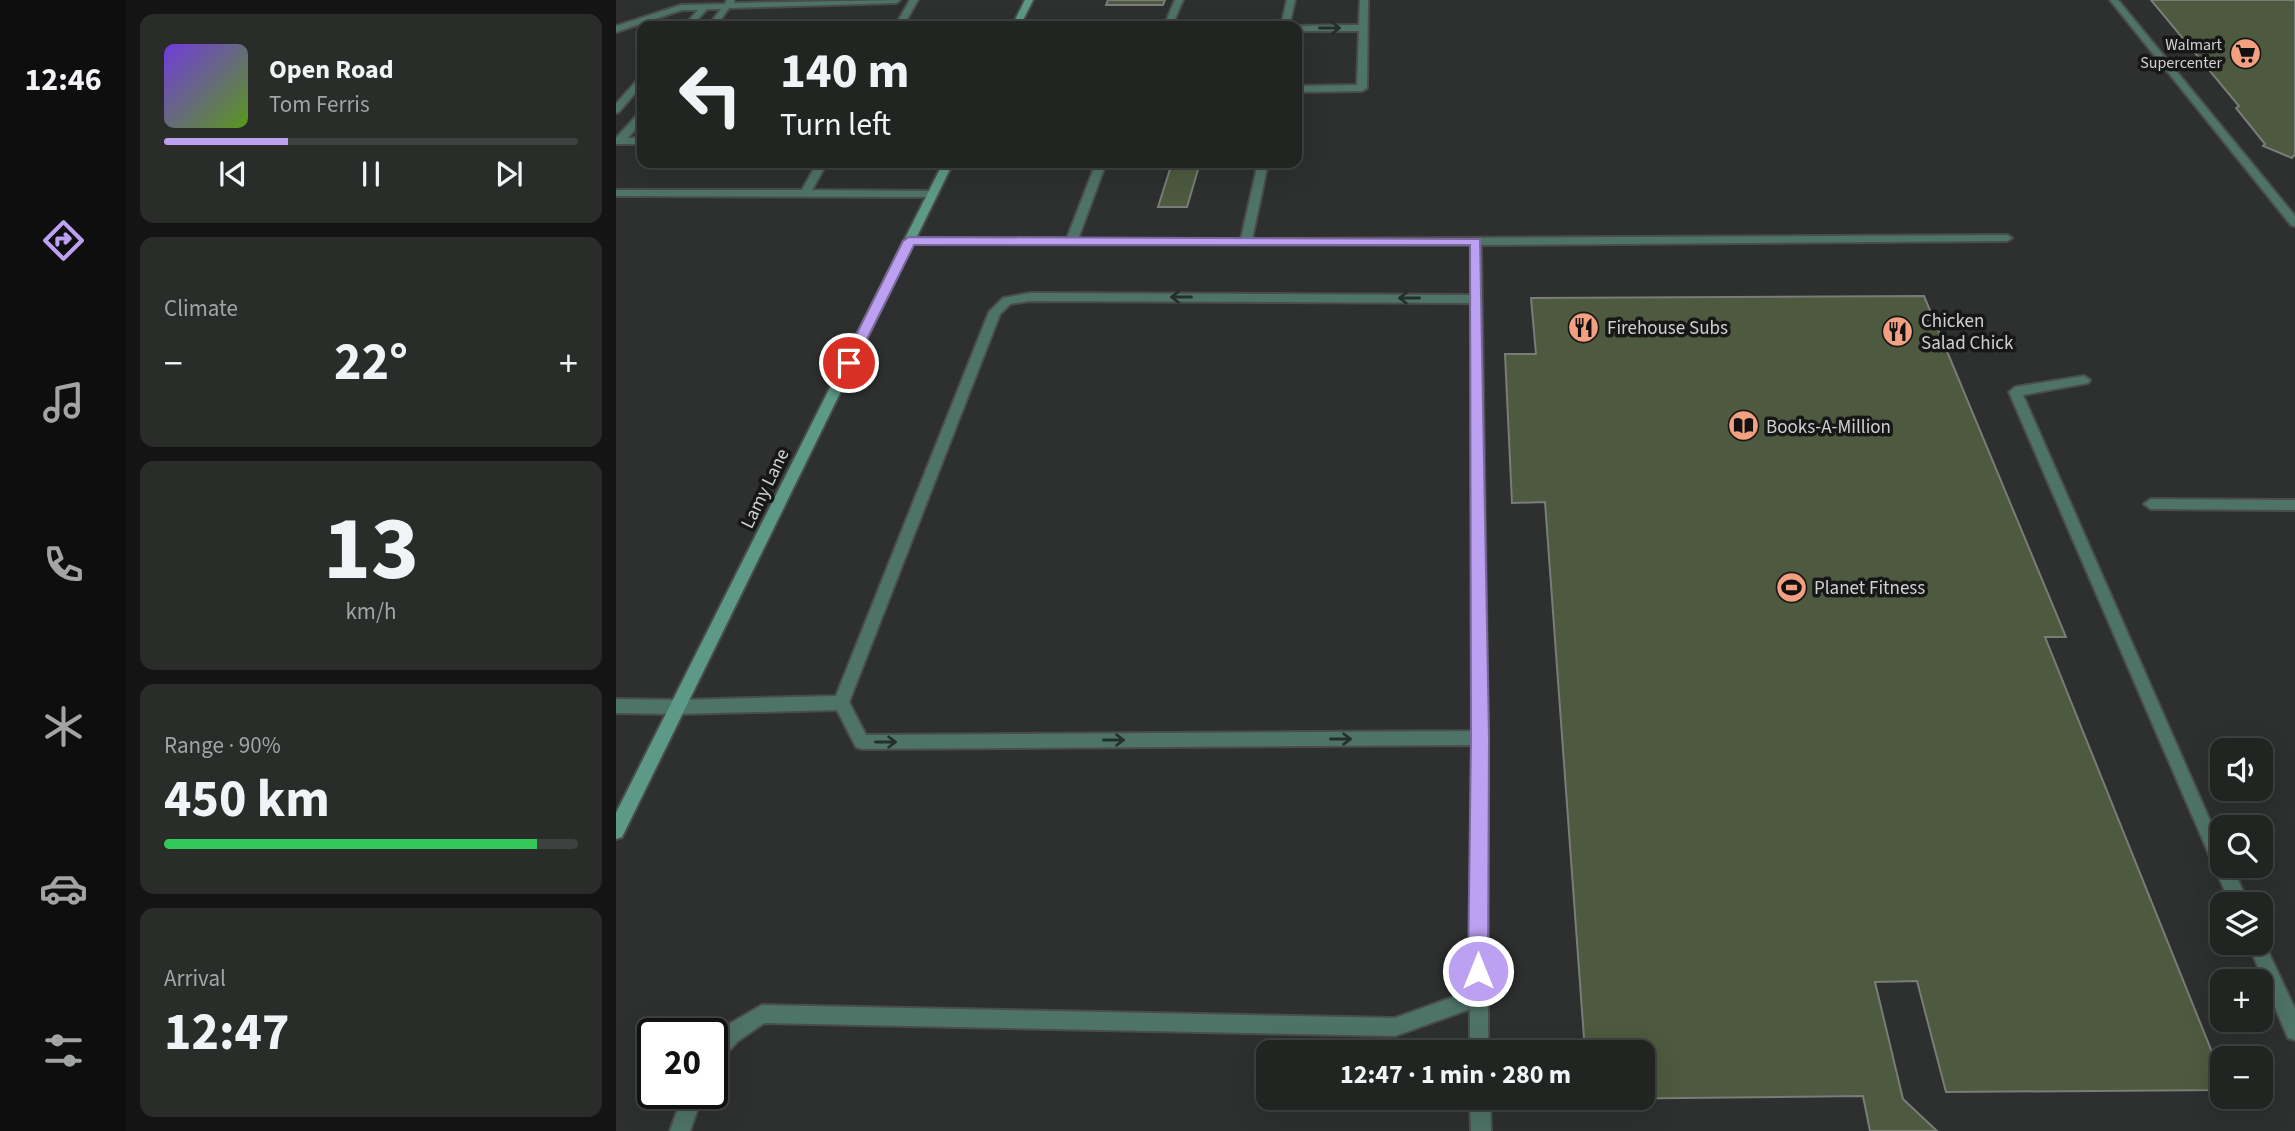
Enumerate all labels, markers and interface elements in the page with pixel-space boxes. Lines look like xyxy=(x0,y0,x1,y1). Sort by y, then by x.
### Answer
one-way arrow xyxy=(1318,21,1341,35)
place label: Walmart Supercenter xyxy=(2140,34,2223,74)
supermarket icon: Walmart Supercenter xyxy=(2228,36,2262,70)
text: 140 m xyxy=(780,37,909,107)
icon: left xyxy=(665,49,756,140)
text: Open Road xyxy=(269,51,394,88)
text: 12:46 xyxy=(24,57,102,103)
text: Tom Ferris xyxy=(269,88,370,121)
text: Turn left xyxy=(780,102,891,148)
icon: previous xyxy=(214,155,252,193)
icon: pause xyxy=(352,155,390,193)
icon: next xyxy=(490,155,528,193)
icon: directions xyxy=(39,216,88,265)
one-way arrow xyxy=(1170,290,1193,304)
one-way arrow xyxy=(1398,291,1421,305)
text: Climate xyxy=(164,292,238,325)
place label: Chicken Salad Chick xyxy=(1921,308,2014,357)
restaurant icon: Firehouse Subs xyxy=(1567,310,1601,344)
restaurant icon: Chicken Salad Chick xyxy=(1881,314,1915,348)
place label: Firehouse Subs xyxy=(1607,315,1728,342)
text: 22° xyxy=(334,326,408,400)
pin xyxy=(819,333,879,393)
text: − xyxy=(164,337,183,391)
text: + xyxy=(559,337,578,391)
icon: arrive xyxy=(830,344,868,382)
icon: music xyxy=(39,378,88,427)
library icon: Books-A-Million xyxy=(1726,409,1760,443)
place label: Books-A-Million xyxy=(1766,414,1891,441)
street label: Lamy Lane xyxy=(734,444,796,533)
text: 13 xyxy=(323,485,419,614)
icon: phone xyxy=(39,540,88,589)
sports icon: Planet Fitness xyxy=(1774,570,1808,604)
place label: Planet Fitness xyxy=(1814,575,1925,602)
text: km/h xyxy=(345,595,397,628)
icon: climate xyxy=(39,702,88,751)
text: Range · 90% xyxy=(164,729,281,762)
one-way arrow xyxy=(1329,732,1352,745)
one-way arrow xyxy=(1102,733,1125,747)
one-way arrow xyxy=(874,735,897,748)
map controls xyxy=(2210,738,2273,1109)
button: sound xyxy=(2210,738,2273,801)
text: 450 km xyxy=(164,763,330,837)
button: search xyxy=(2210,815,2273,878)
icon: car xyxy=(39,864,88,913)
button: layers xyxy=(2210,892,2273,955)
position arrow xyxy=(1441,934,1515,1008)
text: Arrival xyxy=(164,962,226,995)
button: + xyxy=(2210,969,2273,1032)
text: 12:47 xyxy=(164,996,289,1070)
speed limit sign: 20 xyxy=(637,1018,728,1109)
icon: filters xyxy=(39,1026,88,1075)
button: − xyxy=(2210,1046,2273,1109)
text: 12:47 · 1 min · 280 m xyxy=(1340,1056,1571,1093)

